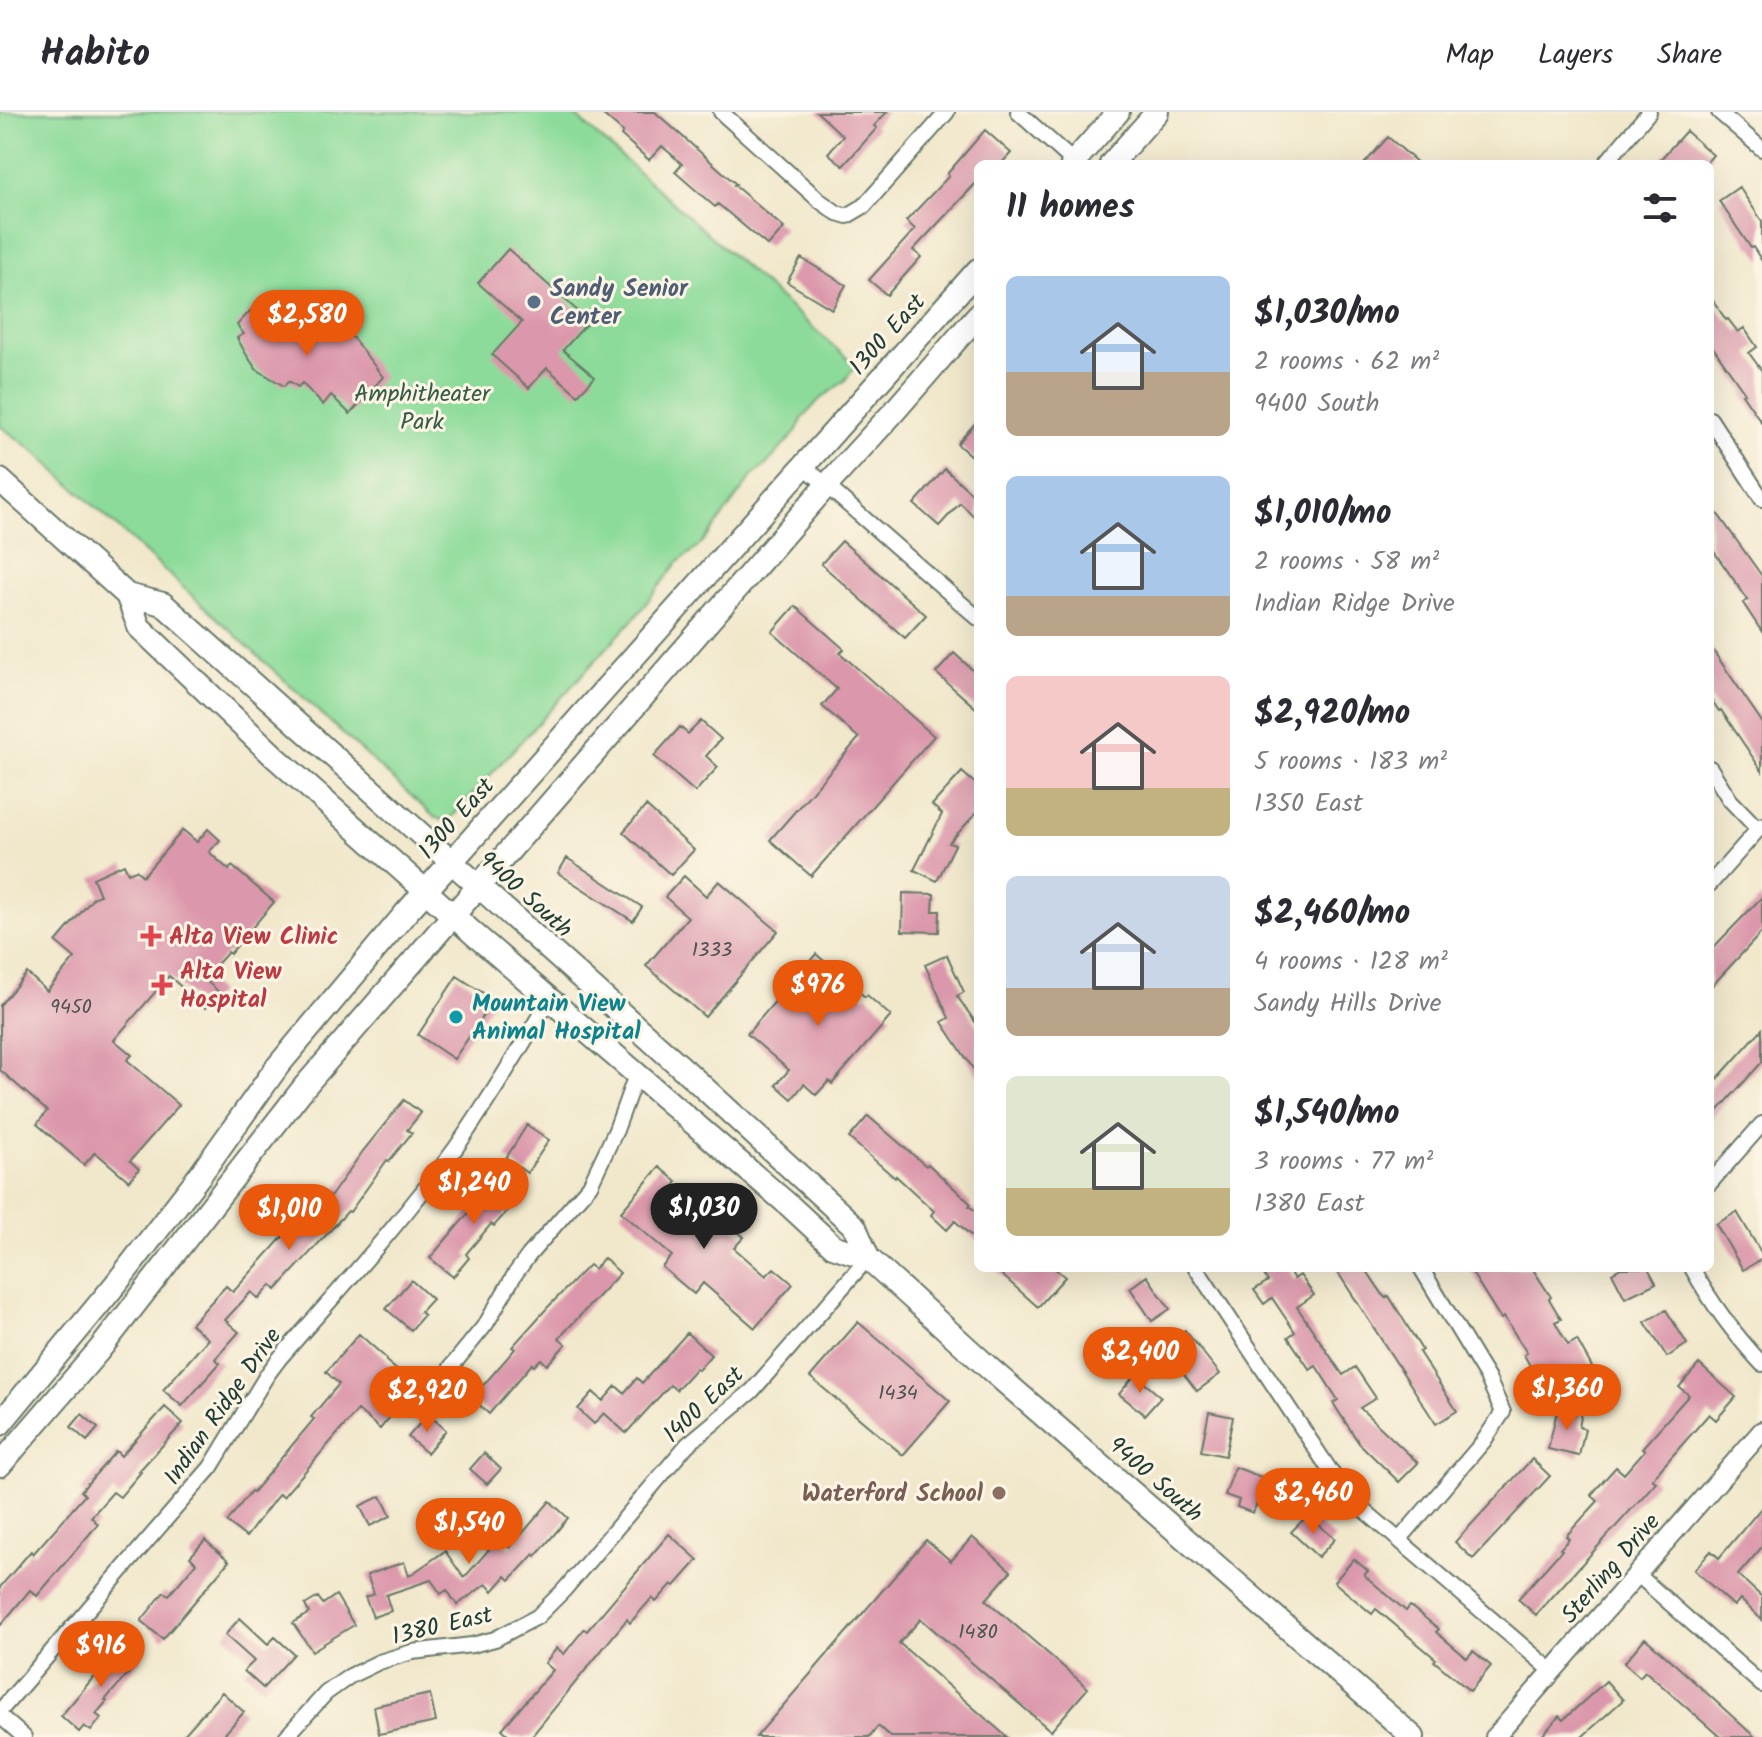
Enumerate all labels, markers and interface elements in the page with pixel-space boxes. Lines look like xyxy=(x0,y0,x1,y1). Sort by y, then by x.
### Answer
text: Habito xyxy=(40,25,150,85)
text: Map xyxy=(1445,33,1494,78)
text: Layers xyxy=(1538,33,1613,78)
text: Share xyxy=(1657,33,1722,78)
text: 11 homes xyxy=(1006,181,1135,235)
icon: filters xyxy=(1638,186,1682,230)
place label: Sandy Senior Center xyxy=(550,270,689,337)
street label: 1300 East xyxy=(840,284,936,385)
text: $1,030/mo xyxy=(1254,287,1400,341)
pin: $2,580 xyxy=(242,290,372,358)
marker: Sandy Senior Center xyxy=(525,293,543,311)
text: $2,580 xyxy=(267,295,347,337)
icon: home xyxy=(1070,308,1166,404)
text: 2 rooms · 62 m² xyxy=(1254,341,1439,383)
park label: Amphitheater Park xyxy=(354,375,492,442)
text: 9400 South xyxy=(1254,383,1380,425)
text: $1,010/mo xyxy=(1254,487,1391,541)
icon: home xyxy=(1070,508,1166,604)
text: 2 rooms · 58 m² xyxy=(1254,541,1439,583)
text: Indian Ridge Drive xyxy=(1254,583,1455,625)
text: $2,920/mo xyxy=(1254,687,1410,741)
icon: home xyxy=(1070,708,1166,804)
text: 5 rooms · 183 m² xyxy=(1254,741,1447,783)
street label: 1300 East xyxy=(409,768,505,869)
text: 1350 East xyxy=(1254,783,1363,825)
street label: 9400 South xyxy=(469,842,581,948)
text: $2,460/mo xyxy=(1254,887,1410,941)
icon: home xyxy=(1070,908,1166,1004)
place label: Alta View Clinic xyxy=(169,918,339,957)
marker: Alta View Clinic xyxy=(140,925,162,947)
house number: 1333 xyxy=(692,935,732,967)
text: 4 rooms · 128 m² xyxy=(1254,941,1448,983)
place label: Alta View Hospital xyxy=(180,953,283,1020)
pin: $976 xyxy=(771,960,865,1028)
text: $976 xyxy=(791,965,845,1007)
marker: Alta View Hospital xyxy=(151,974,173,996)
text: Sandy Hills Drive xyxy=(1254,983,1442,1025)
place label: Mountain View Animal Hospital xyxy=(472,985,641,1052)
house number: 9450 xyxy=(50,992,92,1024)
marker: Mountain View Animal Hospital xyxy=(447,1008,465,1026)
text: $1,540/mo xyxy=(1254,1087,1399,1141)
icon: home xyxy=(1070,1108,1166,1204)
text: 3 rooms · 77 m² xyxy=(1254,1141,1433,1183)
pin: $1,240 xyxy=(409,1158,539,1226)
text: $1,240 xyxy=(438,1163,510,1205)
pin: $1,030 xyxy=(639,1183,769,1251)
text: 1380 East xyxy=(1254,1183,1365,1225)
pin: $1,010 xyxy=(224,1184,354,1252)
text: $1,030 xyxy=(669,1188,739,1230)
text: $1,010 xyxy=(257,1189,321,1231)
street label: Indian Ridge Drive xyxy=(154,1320,292,1494)
pin: $2,400 xyxy=(1075,1327,1205,1395)
text: $2,400 xyxy=(1101,1332,1179,1374)
street label: 1400 East xyxy=(654,1357,754,1453)
pin: $1,360 xyxy=(1502,1364,1632,1432)
pin: $2,920 xyxy=(362,1366,492,1434)
text: $1,360 xyxy=(1531,1369,1603,1411)
text: $2,920 xyxy=(387,1371,467,1413)
house number: 1434 xyxy=(878,1378,918,1410)
street label: 9400 South xyxy=(1098,1427,1212,1533)
pin: $2,460 xyxy=(1248,1468,1378,1536)
text: $2,460 xyxy=(1274,1473,1352,1515)
place label: Waterford School xyxy=(802,1475,984,1514)
marker: Waterford School xyxy=(990,1484,1008,1502)
pin: $1,540 xyxy=(404,1498,534,1566)
text: $1,540 xyxy=(434,1503,504,1545)
street label: Sterling Drive xyxy=(1552,1505,1671,1633)
street label: 1380 East xyxy=(388,1596,497,1657)
house number: 1480 xyxy=(958,1617,998,1649)
pin: $916 xyxy=(54,1621,148,1689)
text: $916 xyxy=(76,1626,126,1668)

